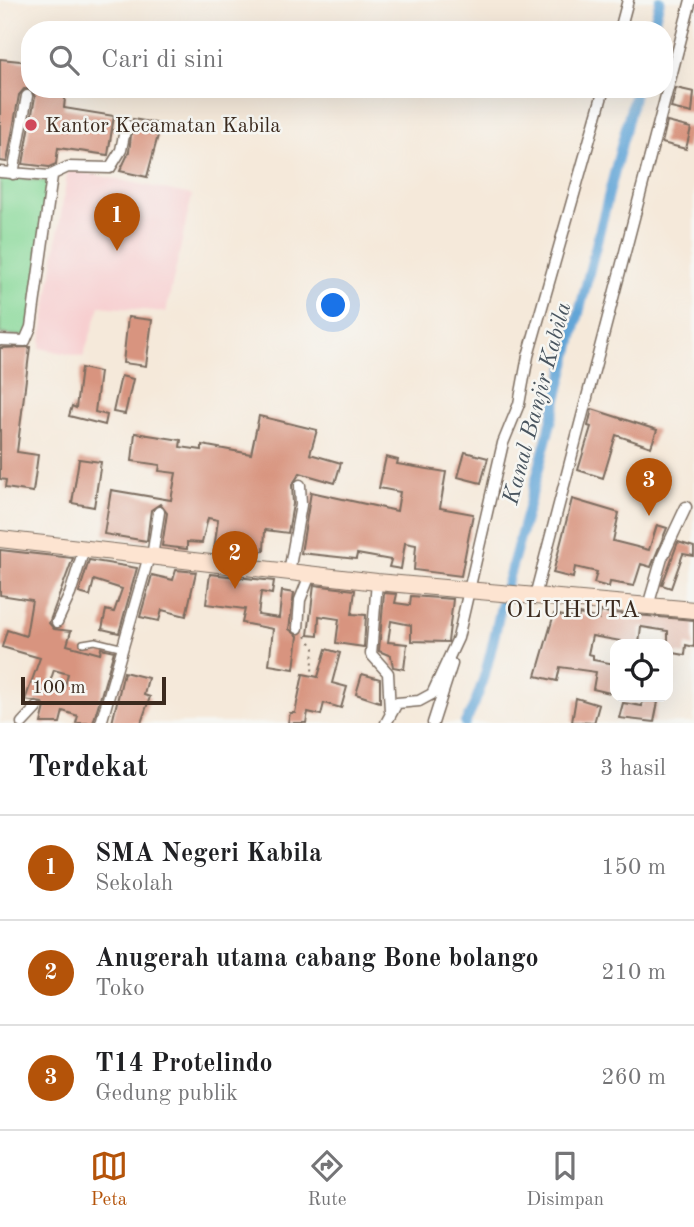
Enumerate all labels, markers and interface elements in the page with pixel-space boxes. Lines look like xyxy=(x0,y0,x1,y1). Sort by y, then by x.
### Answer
search box xyxy=(21,21,673,98)
icon: search xyxy=(45,41,83,79)
text: Cari di sini xyxy=(101,47,223,73)
place label: Kantor Kecamatan Kabila xyxy=(45,116,281,137)
marker: Kantor Kecamatan Kabila xyxy=(23,117,39,133)
pin: 1 xyxy=(94,193,140,251)
your location xyxy=(316,288,350,322)
water label: Kanal Banjir Kabila xyxy=(499,300,577,508)
pin: 3 xyxy=(626,458,672,516)
pin: 2 xyxy=(212,531,258,589)
district label: OLUHUTA xyxy=(506,599,642,623)
map controls xyxy=(610,639,673,702)
button: locate xyxy=(610,639,673,702)
scale bar xyxy=(21,674,166,706)
text: 100 m xyxy=(32,679,85,698)
text: Terdekat xyxy=(28,753,148,783)
text: 3 hasil xyxy=(600,757,666,780)
text: SMA Negeri Kabila xyxy=(95,841,322,867)
text: 1 xyxy=(44,856,58,879)
text: 150 m xyxy=(601,856,666,879)
text: Sekolah xyxy=(95,872,173,895)
text: Anugerah utama cabang Bone bolango xyxy=(95,946,539,972)
text: 2 xyxy=(44,961,58,984)
text: 210 m xyxy=(601,961,666,984)
text: Toko xyxy=(95,977,145,1000)
text: T14 Protelindo xyxy=(95,1051,273,1077)
text: 3 xyxy=(44,1066,58,1089)
text: 260 m xyxy=(601,1066,666,1089)
text: Gedung publik xyxy=(95,1082,238,1105)
tab: Peta xyxy=(90,1147,128,1212)
tab: Rute xyxy=(307,1147,347,1212)
tab: Disimpan xyxy=(526,1147,604,1212)

